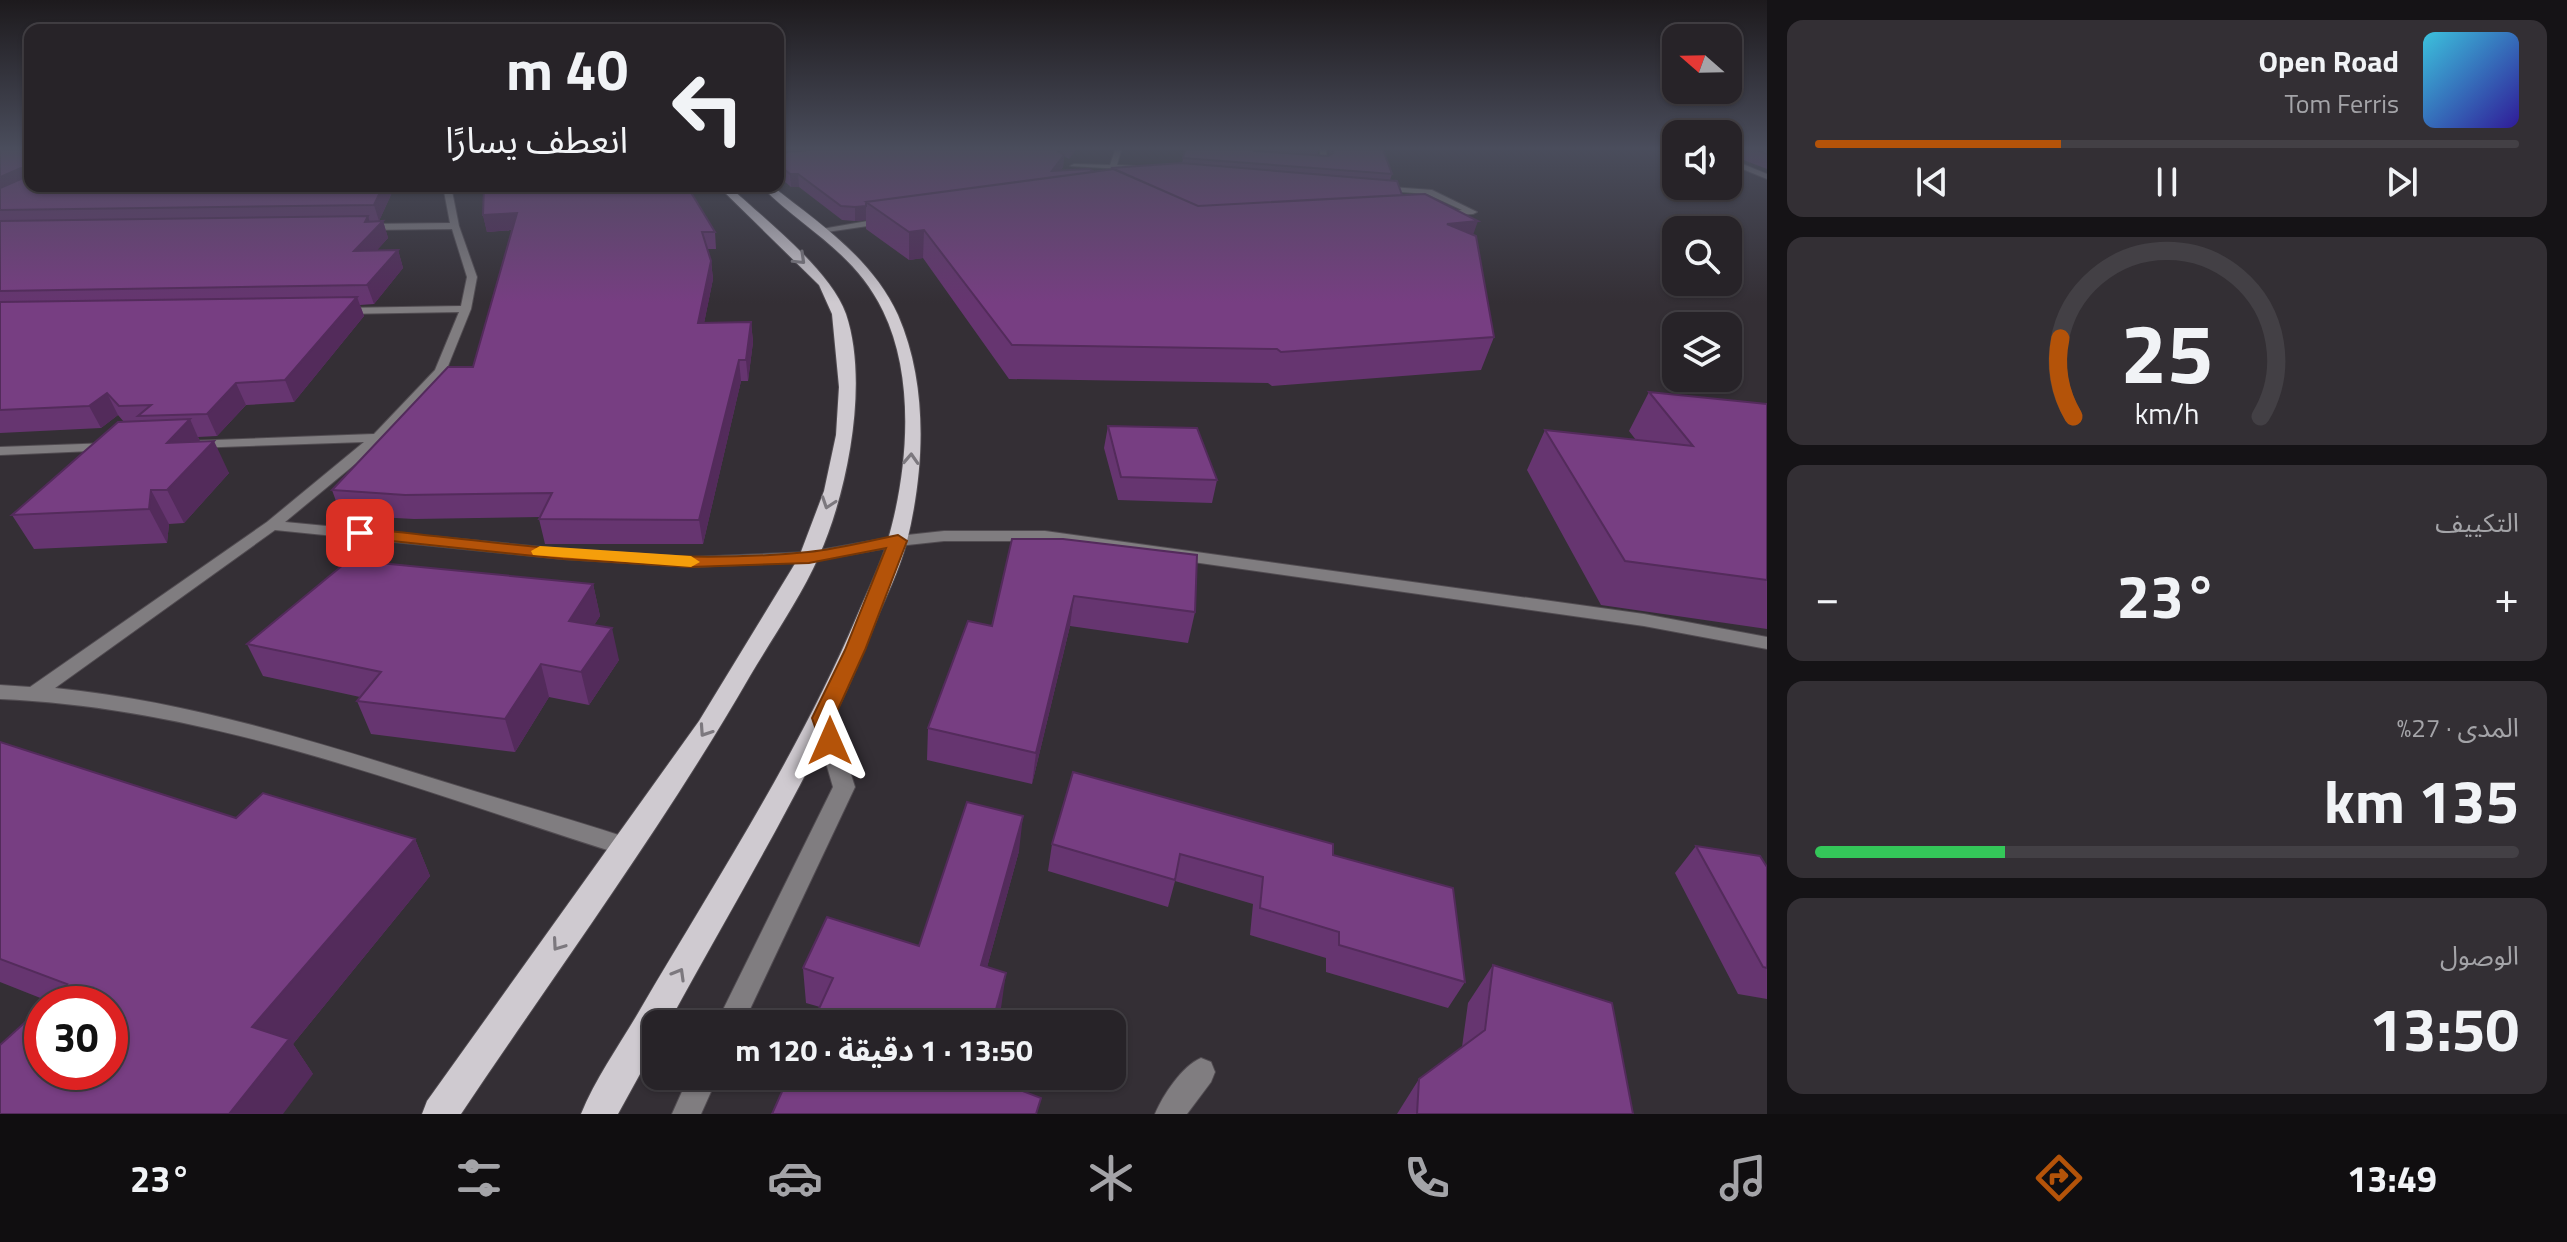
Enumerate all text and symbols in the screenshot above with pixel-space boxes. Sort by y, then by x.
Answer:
north arrow [1662,24,1742,104]
map controls [1662,24,1742,392]
text: 40 m [506,27,628,112]
text: Open Road [2259,38,2399,84]
icon: left [656,56,760,160]
text: Tom Ferris [2284,84,2399,123]
text: انعطف يسارًا [445,112,628,167]
button: sound [1662,120,1742,200]
icon: previous [1910,160,1954,204]
icon: pause [2145,160,2189,204]
icon: next [2380,160,2424,204]
button: search [1662,216,1742,296]
one-way arrow [791,250,805,264]
text: 25 [2120,288,2214,414]
button: layers [1662,312,1742,392]
text: km/h [2135,392,2199,435]
one-way arrow [902,453,919,465]
one-way arrow [822,495,838,509]
pin [326,499,394,567]
text: التكييف [2435,503,2519,542]
icon: arrive [338,511,382,555]
text: 23° [2117,550,2217,641]
text: − [1815,563,1840,630]
text: + [2494,563,2519,630]
position arrow [788,699,872,783]
text: المدى · 27% [2397,708,2519,747]
one-way arrow [700,722,715,736]
text: 135 km [2324,755,2519,846]
one-way arrow [553,936,568,950]
text: الوصول [2440,936,2519,975]
one-way arrow [670,967,685,982]
text: 13:50 [2369,983,2519,1074]
speed limit sign: 30 [24,986,128,1090]
text: 13:50 · 1 دقيقة · 120 m [735,1027,1033,1073]
icon: filters [451,1150,507,1206]
icon: car [767,1150,823,1206]
icon: climate [1083,1150,1139,1206]
icon: phone [1399,1150,1455,1206]
icon: music [1715,1150,1771,1206]
icon: directions [2031,1150,2087,1206]
text: 23° [130,1151,191,1206]
text: 13:49 [2347,1151,2437,1206]

